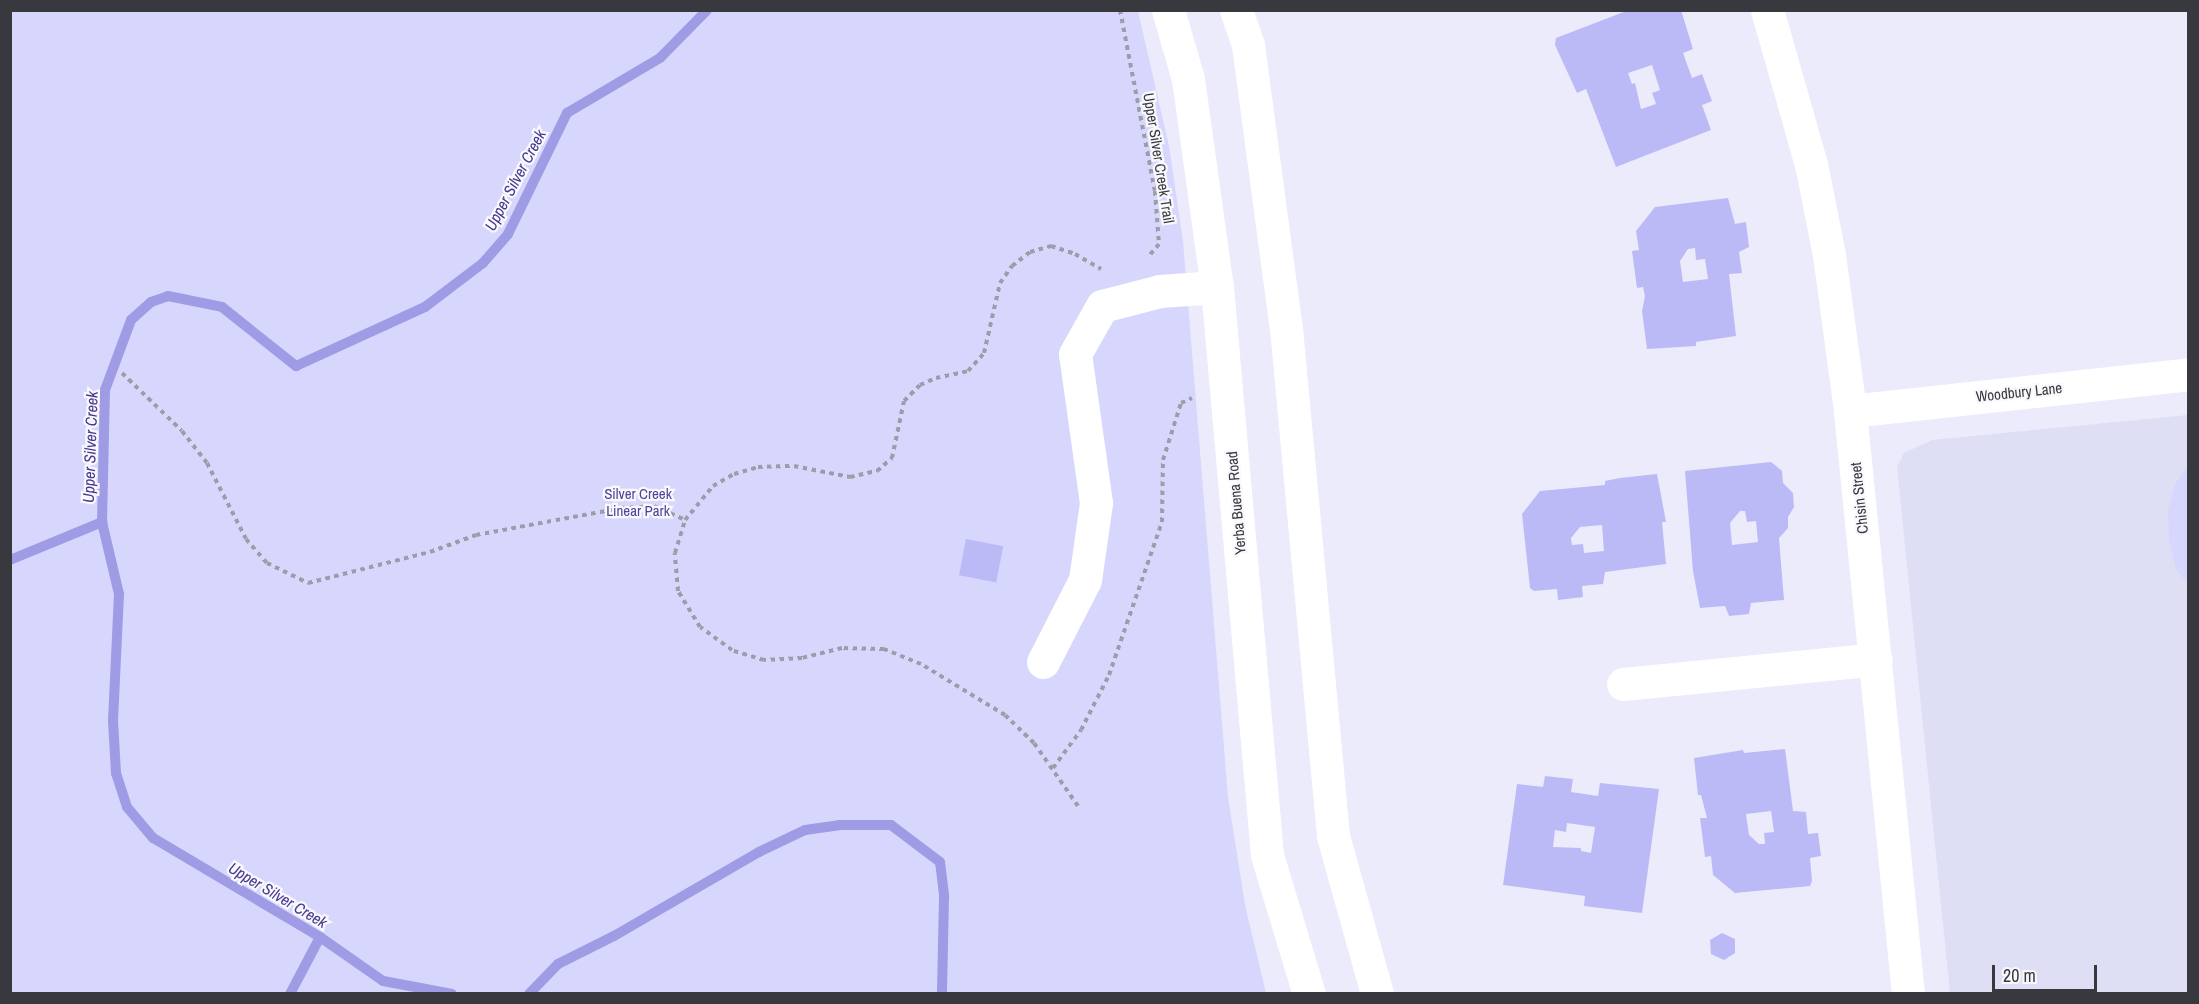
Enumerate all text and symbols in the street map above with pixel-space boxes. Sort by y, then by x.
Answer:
street label: Upper Silver Creek Trail [1140,91,1178,225]
water label: Upper Silver Creek [480,126,550,234]
street label: Woodbury Lane [1975,379,2063,405]
water label: Upper Silver Creek [78,391,102,503]
street label: Yerba Buena Road [1223,451,1249,555]
street label: Chisin Street [1846,461,1872,535]
park label: Silver Creek Linear Park [604,484,672,519]
water label: Upper Silver Creek [225,858,331,932]
scale bar [1995,953,2100,991]
text: 20 m [2003,963,2036,988]

